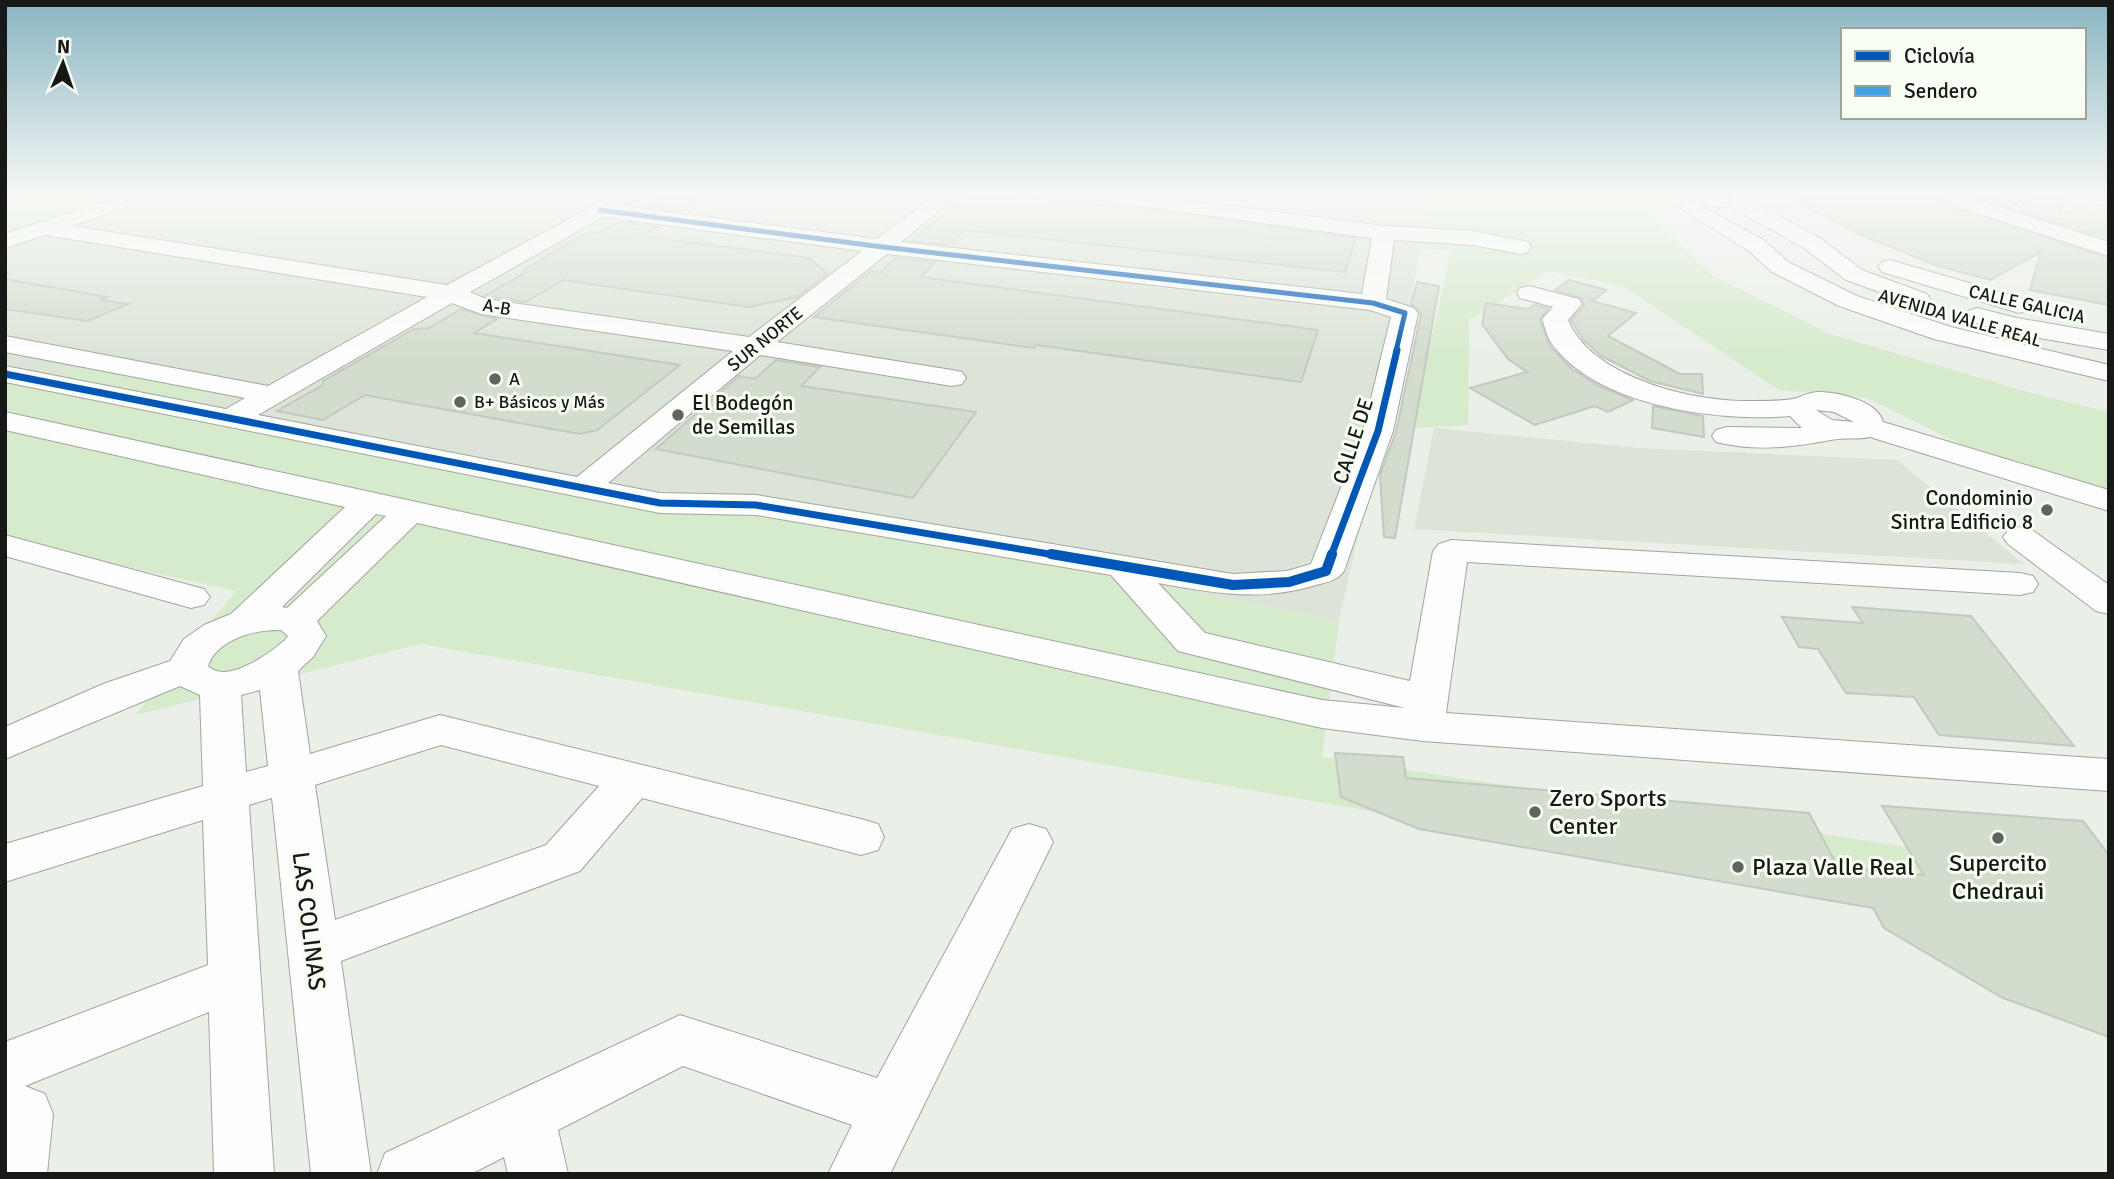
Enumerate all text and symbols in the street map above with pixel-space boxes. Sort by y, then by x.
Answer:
north arrow [28,28,98,98]
legend [1841,28,2086,119]
text: N [57,35,71,59]
text: Ciclovía [1904,43,1975,69]
text: Sendero [1904,78,1978,104]
street label: CALLE GALICIA [1967,280,2087,328]
street label: AVENIDA VALLE REAL [1876,284,2044,352]
street label: A-B [481,294,513,320]
street label: SUR NORTE [723,302,807,376]
place label: A [509,368,520,390]
marker: A [487,371,503,387]
place label: El Bodegón de Semillas [692,390,795,440]
place label: B+ Básicos y Más [474,391,605,413]
marker: B+ Básicos y Más [452,394,468,410]
street label: CALLE DE [1327,395,1379,487]
marker: El Bodegón de Semillas [670,407,686,423]
place label: Condominio Sintra Edificio 8 [1891,485,2033,535]
marker: Condominio Sintra Edificio 8 [2039,502,2055,518]
place label: Zero Sports Center [1549,783,1667,841]
marker: Zero Sports Center [1527,804,1543,820]
marker: Supercito Chedraui [1990,830,2006,846]
place label: Supercito Chedraui [1949,848,2047,906]
street label: LAS COLINAS [286,850,332,992]
place label: Plaza Valle Real [1752,852,1914,882]
marker: Plaza Valle Real [1730,859,1746,875]

